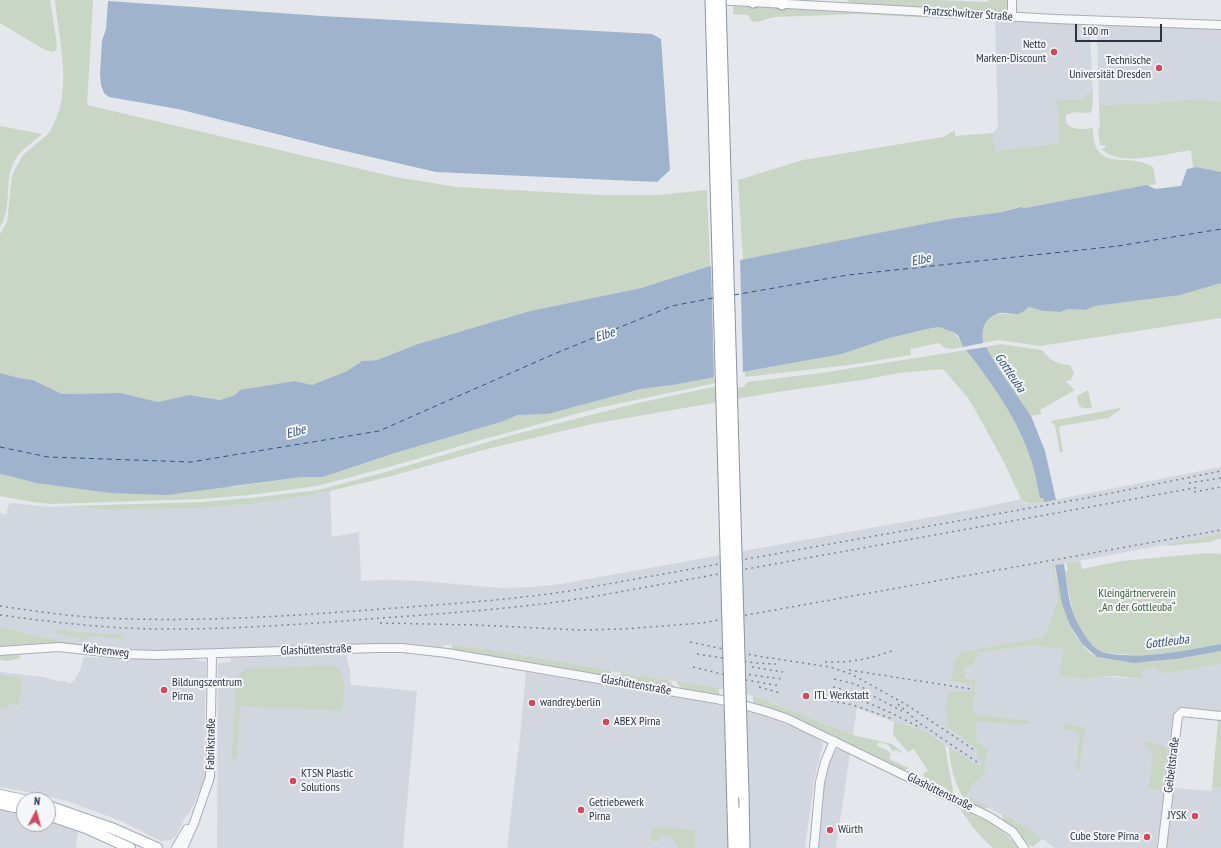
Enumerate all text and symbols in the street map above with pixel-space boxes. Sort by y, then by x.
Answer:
street label: Pratzschwitzer Straße [923,4,1013,24]
scale bar [1077,16,1164,42]
text: 100 m [1082,23,1109,38]
place label: Netto Marken-Discount [976,38,1046,66]
marker: Netto Marken-Discount [1049,47,1059,57]
place label: Technische Universität Dresden [1069,54,1151,82]
marker: Technische Universität Dresden [1154,63,1164,73]
water label: Elbe [910,250,932,270]
water label: Elbe [593,325,617,345]
water label: Gottleuba [991,350,1029,396]
water label: Elbe [284,422,308,442]
park label: Kleingärtnerverein „An der Gottleuba“ [1098,587,1176,615]
water label: Gottleuba [1144,632,1190,652]
street label: Kahrenweg [82,641,130,661]
street label: Glashüttenstraße [280,642,352,658]
street label: Glashüttenstraße [600,672,672,698]
place label: Bildungszentrum Pirna [172,676,242,704]
marker: Bildungszentrum Pirna [159,685,169,695]
place label: ITL Werkstatt [814,689,869,703]
marker: ITL Werkstatt [801,691,811,701]
place label: wandrey.berlin [540,696,600,710]
marker: wandrey.berlin [527,698,537,708]
place label: ABEX Pirna [614,715,660,729]
marker: ABEX Pirna [601,717,611,727]
street label: Fabrikstraße [203,718,219,770]
street label: Geibeltstraße [1161,736,1183,794]
place label: KTSN Plastic Solutions [301,767,353,795]
street label: Glashüttenstraße [905,770,975,814]
marker: KTSN Plastic Solutions [288,776,298,786]
north arrow [16,792,56,832]
text: N [33,794,41,808]
place label: Getriebewerk Pirna [589,796,644,824]
marker: Getriebewerk Pirna [576,805,586,815]
place label: JYSK [1168,809,1187,823]
marker: JYSK [1190,811,1200,821]
place label: Würth [838,823,863,837]
marker: Würth [825,825,835,835]
place label: Cube Store Pirna [1070,830,1139,844]
marker: Cube Store Pirna [1142,832,1152,842]

